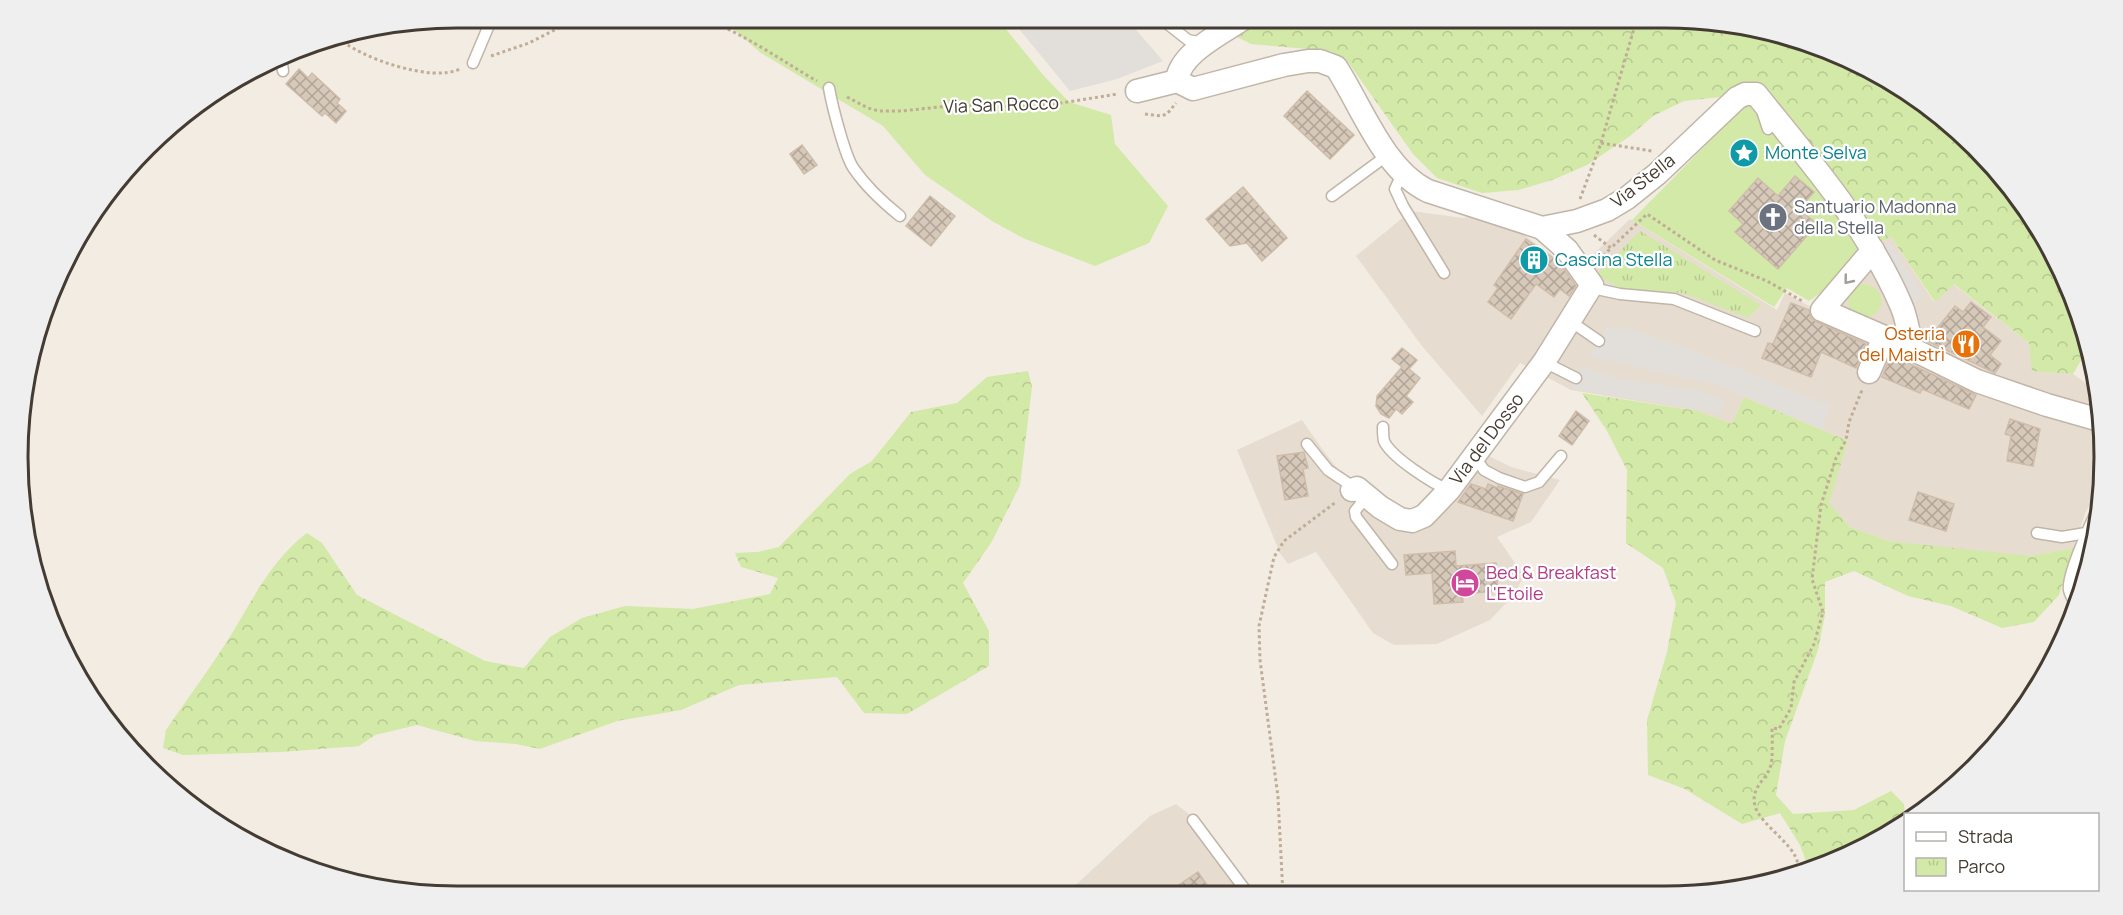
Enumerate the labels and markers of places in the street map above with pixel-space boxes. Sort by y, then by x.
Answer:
place icon: Monte Selva [1728,137,1760,169]
place label: Monte Selva [1765,140,1867,164]
place label: Santuario Madonna della Stella [1794,194,1956,239]
church icon: Santuario Madonna della Stella [1757,201,1789,233]
building icon: Cascina Stella [1518,244,1550,276]
place label: Cascina Stella [1555,247,1672,271]
place label: Osteria del Maistrì [1859,321,1945,366]
restaurant icon: Osteria del Maistrì [1950,328,1982,360]
place label: Bed & Breakfast L'Etoile [1486,560,1617,605]
hotel icon: Bed & Breakfast L'Etoile [1449,567,1481,599]

